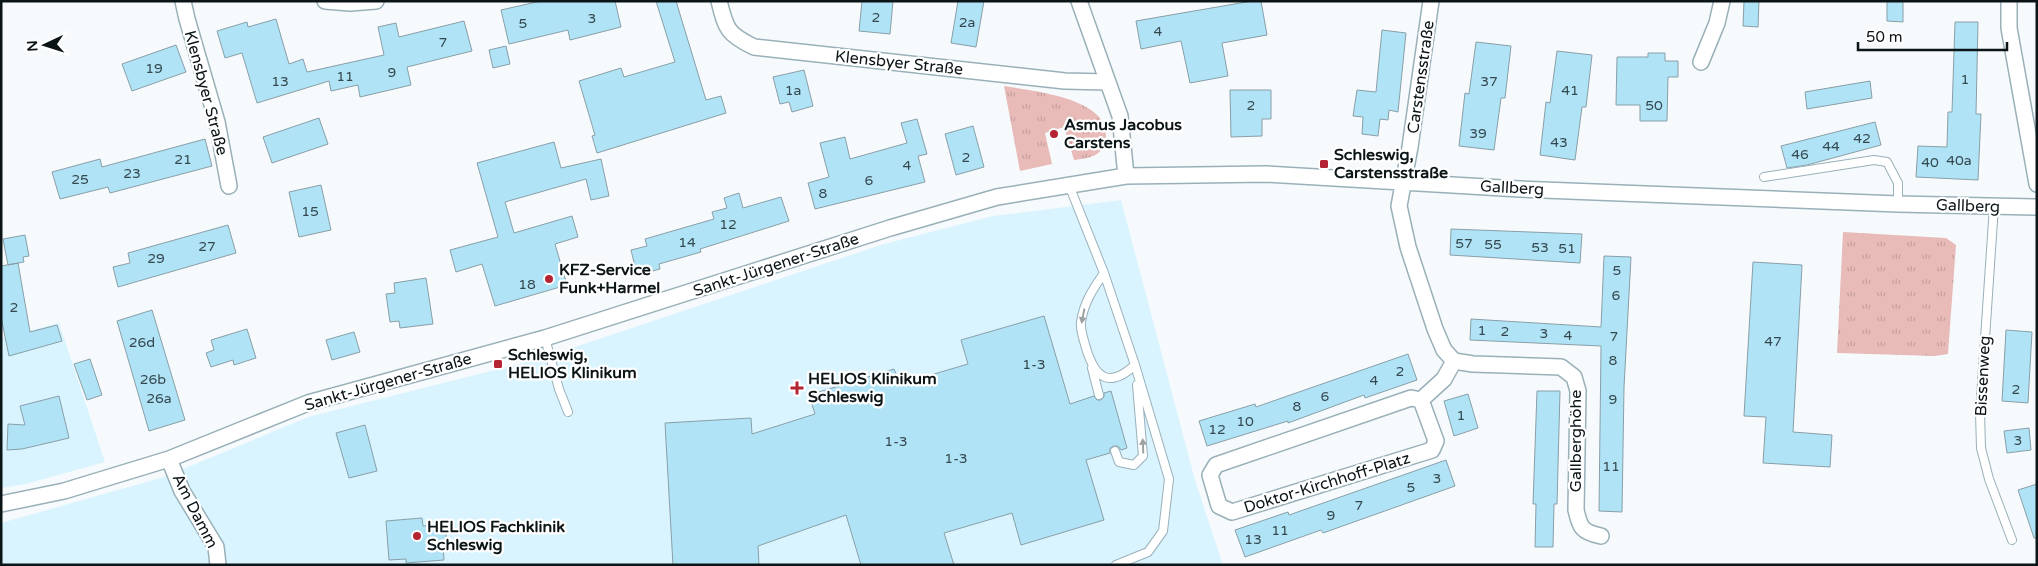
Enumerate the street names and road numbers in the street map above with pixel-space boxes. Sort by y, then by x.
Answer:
street label: Carstensstraße [1403,19,1439,135]
street label: Klensbyer Straße [180,28,232,158]
street label: Klensbyer Straße [834,46,964,80]
street label: Gallberg [1479,176,1545,200]
street label: Gallberg [1936,195,2000,217]
street label: Sankt-Jürgener-Straße [691,229,861,301]
street label: Bissenweg [1971,335,1995,417]
street label: Sankt-Jürgener-Straße [302,349,474,415]
street label: Gallberghöhe [1566,390,1586,492]
street label: Doktor-Kirchhoff-Platz [1241,448,1413,518]
street label: Am Damm [168,470,222,552]

